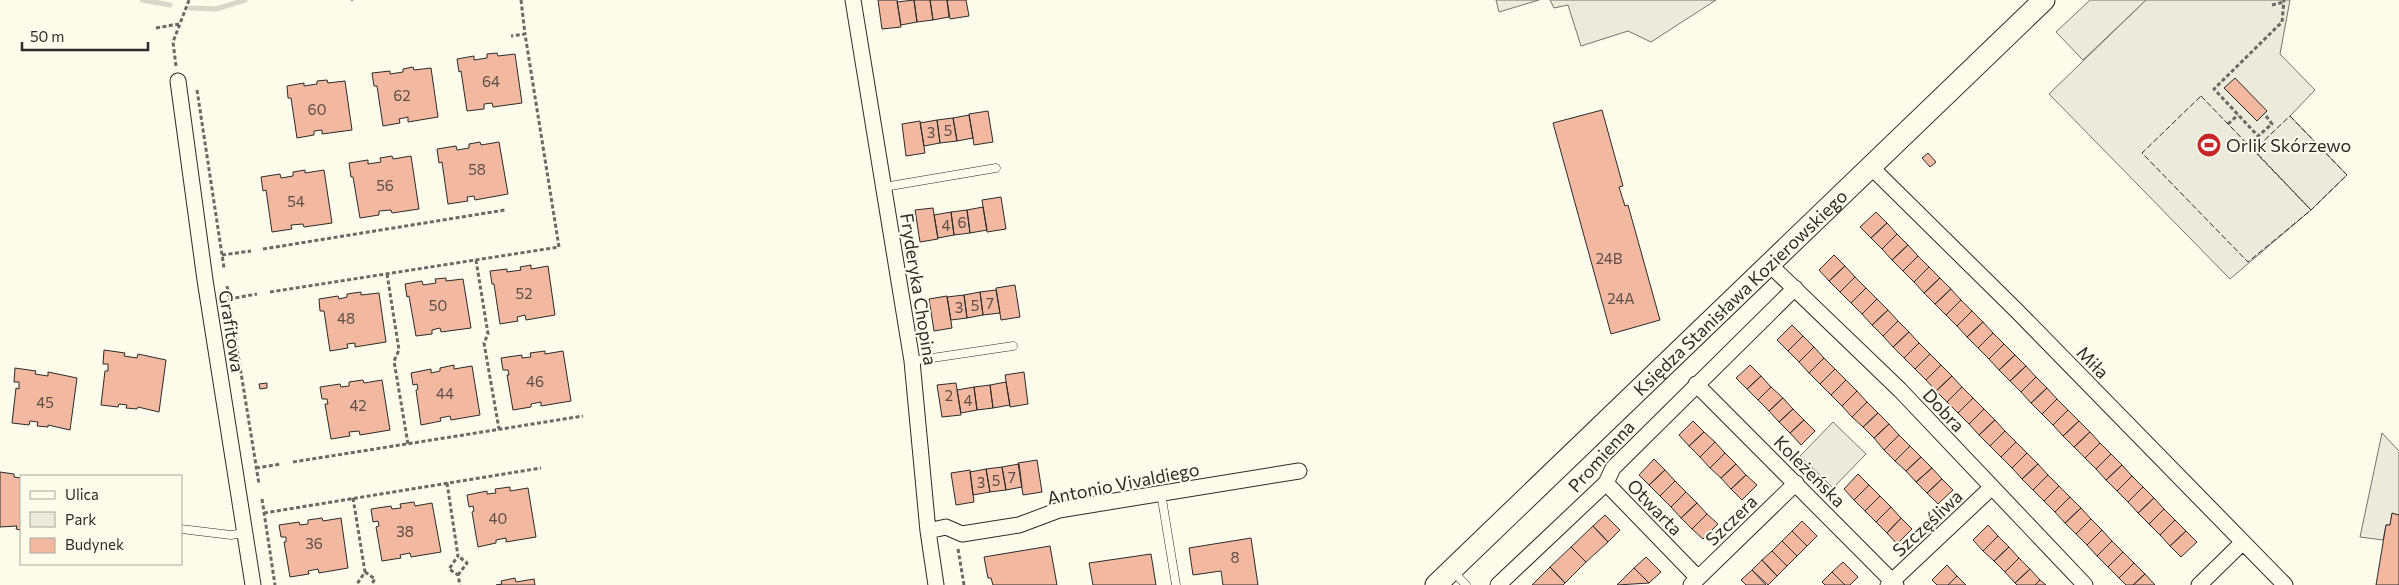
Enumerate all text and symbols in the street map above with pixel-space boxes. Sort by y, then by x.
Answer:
scale bar [22,20,149,52]
text: 50 m [30,27,64,45]
house number: 64 [482,72,500,90]
house number: 62 [393,86,411,104]
house number: 60 [308,100,326,118]
house number: 5 [944,121,952,139]
house number: 3 [927,123,935,141]
sports icon: Orlik Skórzewo [2196,132,2222,158]
place label: Orlik Skórzewo [2226,134,2351,156]
house number: 58 [468,160,486,178]
house number: 56 [376,176,394,194]
street label: Księdza Stanisława Kozierowskiego [1629,185,1852,400]
house number: 54 [287,192,305,210]
street label: Fryderyka Chopina [896,211,942,367]
house number: 6 [957,213,967,231]
house number: 4 [942,216,951,234]
house number: 24B [1596,249,1623,267]
house number: 52 [516,284,532,302]
street label: Grafitowa [215,288,249,374]
house number: 24A [1607,289,1635,307]
house number: 7 [986,294,994,312]
house number: 50 [429,296,447,314]
house number: 5 [971,296,979,314]
house number: 3 [955,298,963,316]
house number: 48 [337,309,355,327]
street label: Miła [2072,341,2114,383]
house number: 46 [526,372,544,390]
house number: 44 [436,384,454,402]
street label: Dobra [1919,384,1969,436]
house number: 2 [945,386,953,404]
house number: 4 [964,391,973,409]
house number: 45 [36,393,54,411]
house number: 42 [349,396,367,414]
street label: Promienna [1563,416,1639,496]
street label: Koleżeńska [1770,431,1850,511]
street label: Antonio Vivaldiego [1045,457,1201,509]
house number: 7 [1008,468,1016,486]
house number: 5 [992,471,1000,489]
house number: 3 [977,473,985,491]
street label: Otwarta [1623,474,1687,540]
legend [20,475,182,565]
text: Ulica [65,485,99,503]
street label: Szczęśliwa [1887,485,1967,561]
street label: Szczera [1701,490,1761,550]
house number: 40 [489,509,507,527]
text: Park [65,510,96,528]
house number: 38 [396,522,414,540]
house number: 36 [305,534,323,552]
text: Budynek [65,535,124,553]
house number: 8 [1230,548,1240,566]

